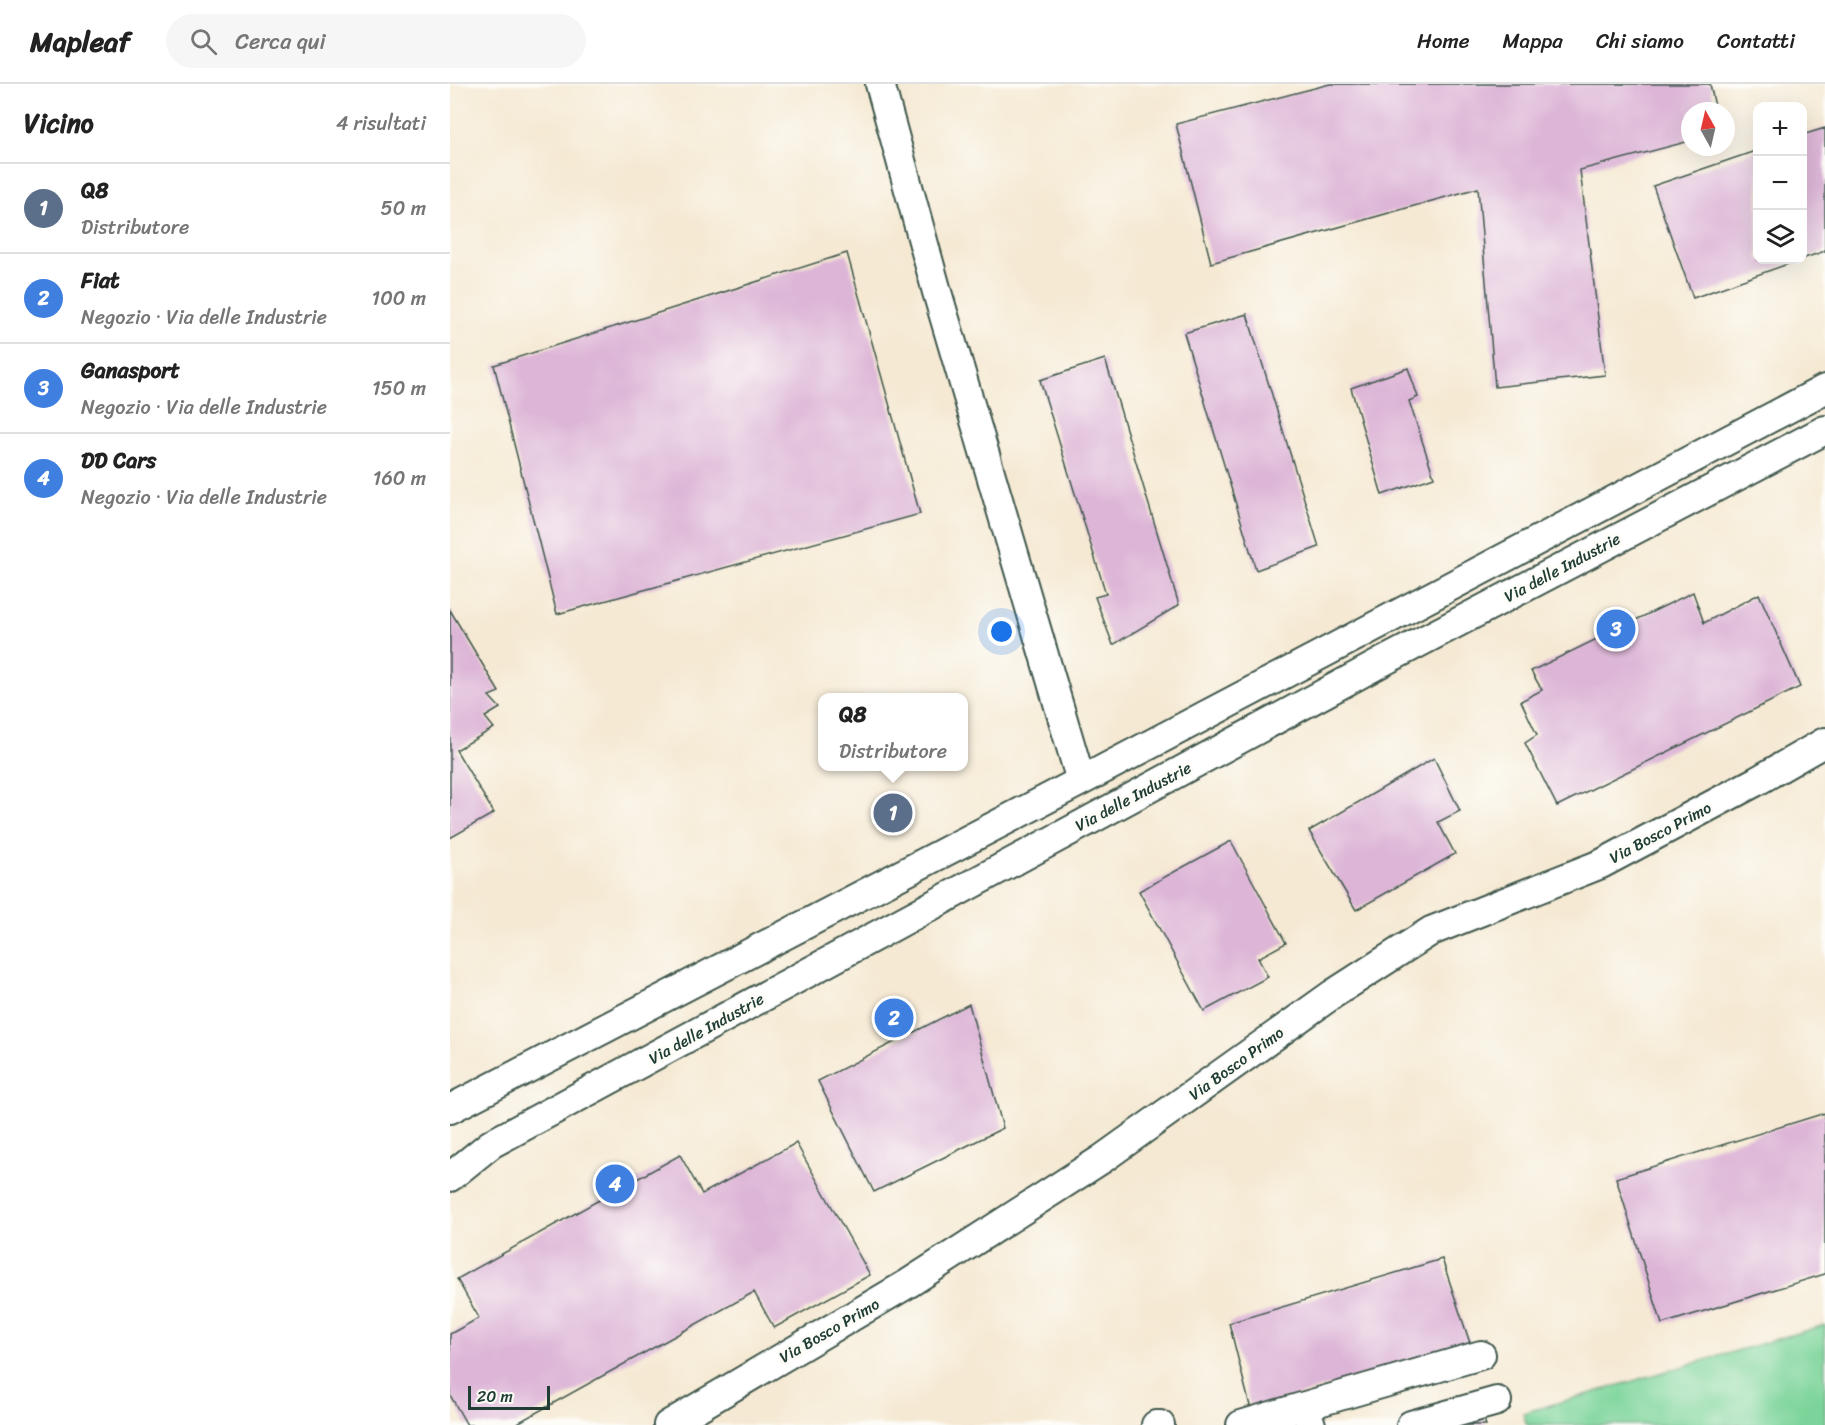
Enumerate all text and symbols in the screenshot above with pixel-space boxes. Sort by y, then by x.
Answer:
search box [166,14,586,68]
text: Mapleaf [30,17,130,66]
text: Cerca qui [235,22,326,61]
text: Home [1417,22,1469,60]
text: Mappa [1502,22,1563,60]
text: Chi siamo [1596,22,1684,60]
text: Contatti [1717,22,1795,60]
icon: search [187,25,220,58]
text: Vicino [24,100,94,146]
north arrow [1681,102,1735,156]
map controls [1753,102,1807,264]
button: + [1753,102,1807,156]
text: 4 risultati [336,106,426,141]
button: − [1753,156,1807,210]
text: Q8 [81,171,109,210]
text: 1 [39,191,48,226]
text: 50 m [381,191,426,226]
text: Distributore [81,210,189,245]
button: layers [1753,210,1807,264]
text: Fiat [81,261,120,300]
text: 2 [38,281,49,316]
text: 100 m [372,281,426,316]
text: Negozio · Via delle Industrie [81,300,327,335]
text: Ganasport [81,351,180,390]
text: 3 [38,371,49,406]
text: 150 m [372,371,426,406]
text: Negozio · Via delle Industrie [81,390,327,425]
text: DD Cars [81,441,156,480]
text: 4 [37,461,50,496]
text: 160 m [373,461,426,496]
text: Negozio · Via delle Industrie [81,480,327,515]
street label: Via delle Industrie [1499,524,1626,610]
pin: 3 [1596,606,1636,652]
your location [987,617,1016,646]
popup [818,693,968,771]
text: Q8 [839,695,866,734]
text: Distributore [839,734,947,769]
street label: Via delle Industrie [1070,753,1197,839]
pin: 1 [874,790,912,836]
street label: Via Bosco Primo [1604,793,1717,872]
street label: Via delle Industrie [643,985,769,1072]
pin: 2 [874,996,914,1040]
street label: Via Bosco Primo [1182,1019,1290,1108]
pin: 4 [596,1162,634,1206]
street label: Via Bosco Primo [773,1290,885,1371]
text: 20 m [477,1382,513,1411]
scale bar [468,1383,550,1410]

